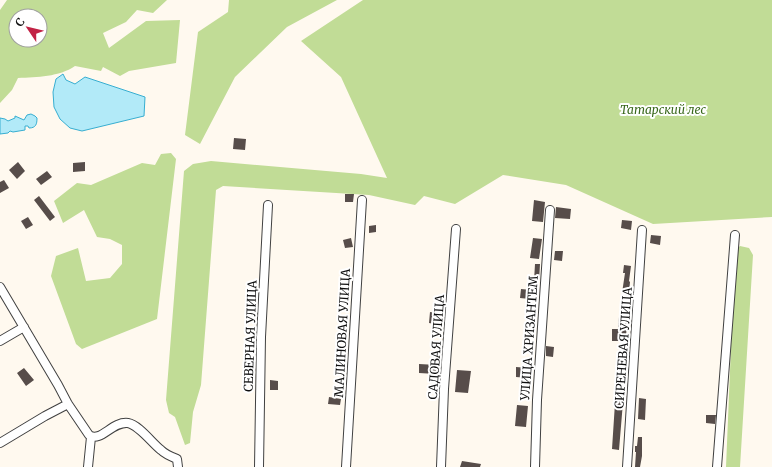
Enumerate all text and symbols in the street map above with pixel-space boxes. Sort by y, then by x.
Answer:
north arrow [8,8,48,48]
text: С [12,15,28,29]
park label: Татарский лес [620,102,706,117]
street label: МАЛИНОВАЯ УЛИЦА [331,268,353,398]
street label: УЛИЦА ХРИЗАНТЕМ [517,275,541,402]
street label: СЕВЕРНАЯ УЛИЦА [241,279,259,392]
street label: СИРЕНЕВАЯ УЛИЦА [611,286,635,409]
street label: САДОВАЯ УЛИЦА [425,294,447,400]

